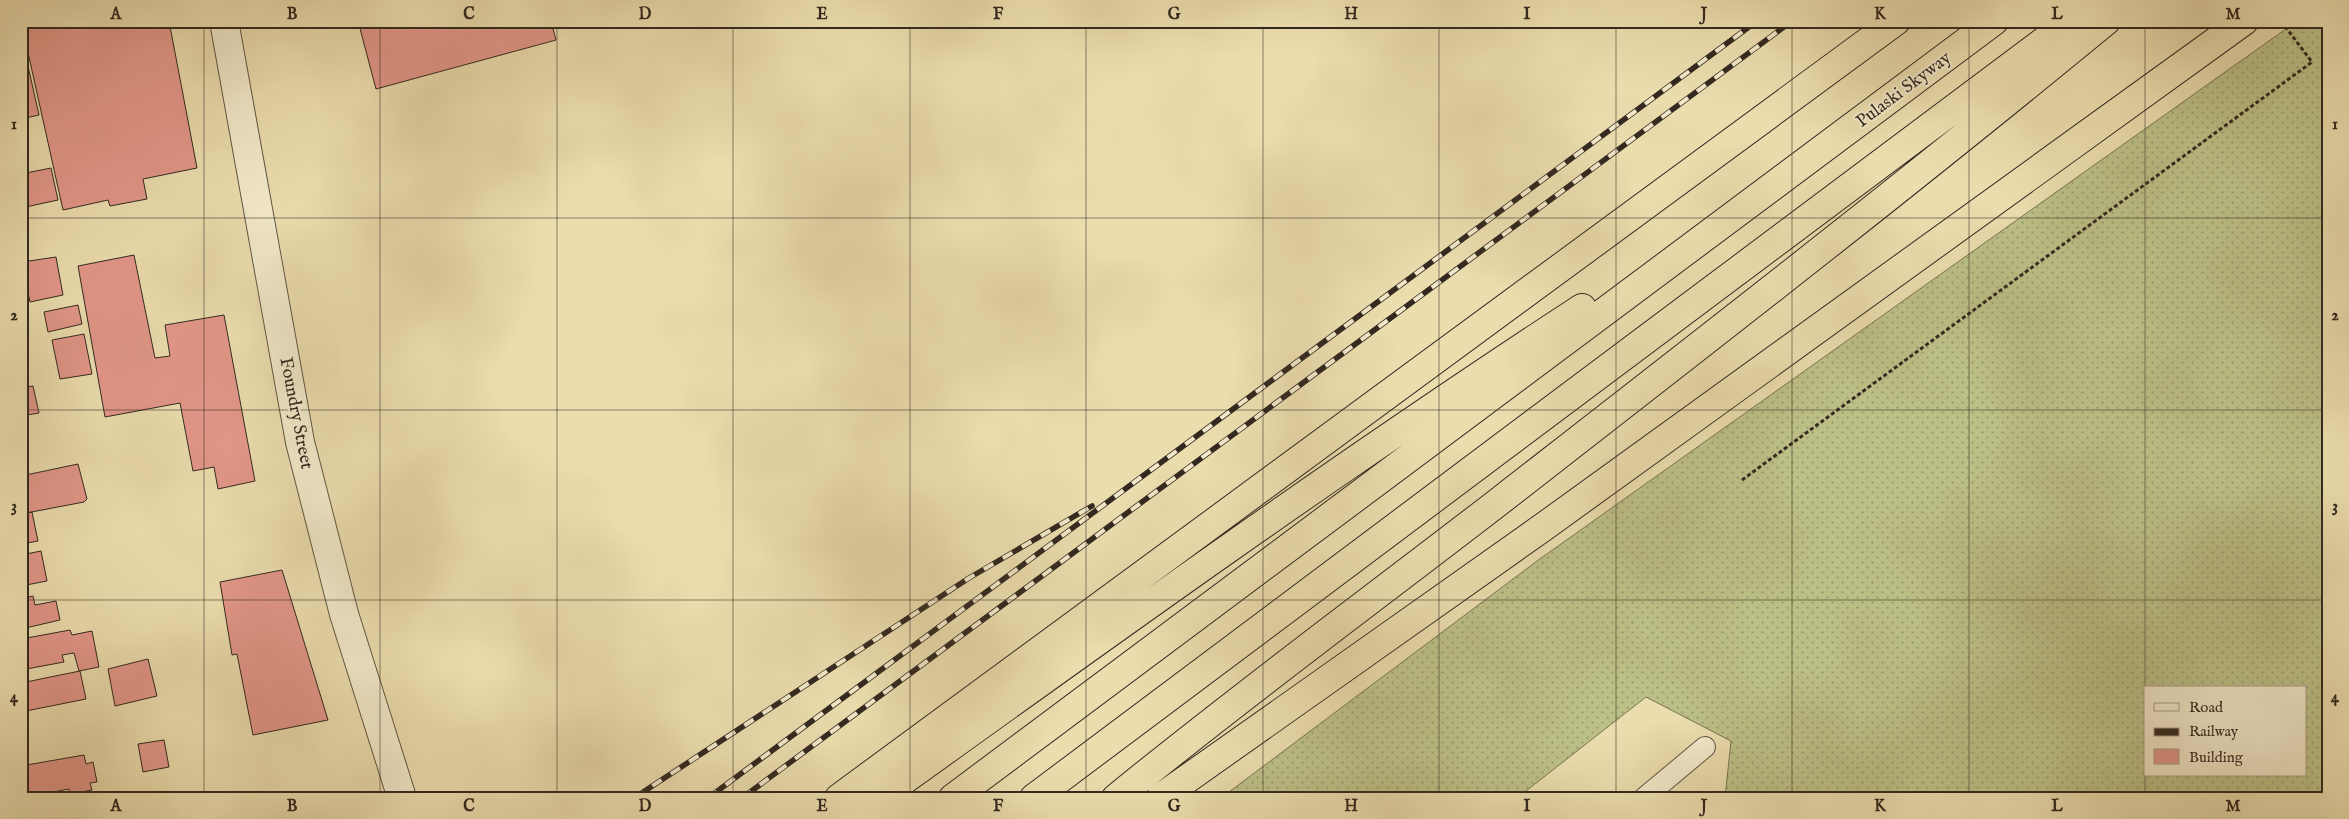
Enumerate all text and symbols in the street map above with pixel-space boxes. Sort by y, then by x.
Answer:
text: A [110,5,123,25]
text: B [287,5,298,25]
text: C [463,5,475,25]
text: D [639,5,652,25]
text: E [816,5,828,25]
text: F [993,5,1004,25]
text: G [1168,5,1181,25]
text: H [1344,5,1358,25]
text: I [1524,5,1531,25]
text: J [1699,5,1708,25]
text: K [1874,5,1887,25]
text: L [2051,5,2063,25]
text: M [2225,5,2241,25]
street label: Pulaski Skyway [1852,47,1956,133]
text: 1 [11,115,17,135]
text: 1 [2332,115,2338,135]
text: 2 [10,306,18,326]
text: 2 [2331,306,2339,326]
street label: Foundry Street [273,355,318,471]
text: 3 [11,497,17,517]
text: 3 [2332,497,2338,517]
legend [2144,686,2306,776]
text: 4 [10,688,19,708]
text: 4 [2331,688,2340,708]
text: Road [2189,698,2224,717]
text: Railway [2189,722,2239,741]
text: Building [2189,748,2244,767]
text: A [110,797,123,817]
text: B [287,797,298,817]
text: C [463,797,475,817]
text: D [639,797,652,817]
text: E [816,797,828,817]
text: F [993,797,1004,817]
text: G [1168,797,1181,817]
text: H [1344,797,1358,817]
text: I [1524,797,1531,817]
text: J [1699,797,1708,817]
text: K [1874,797,1887,817]
text: L [2051,797,2063,817]
text: M [2225,797,2241,817]

